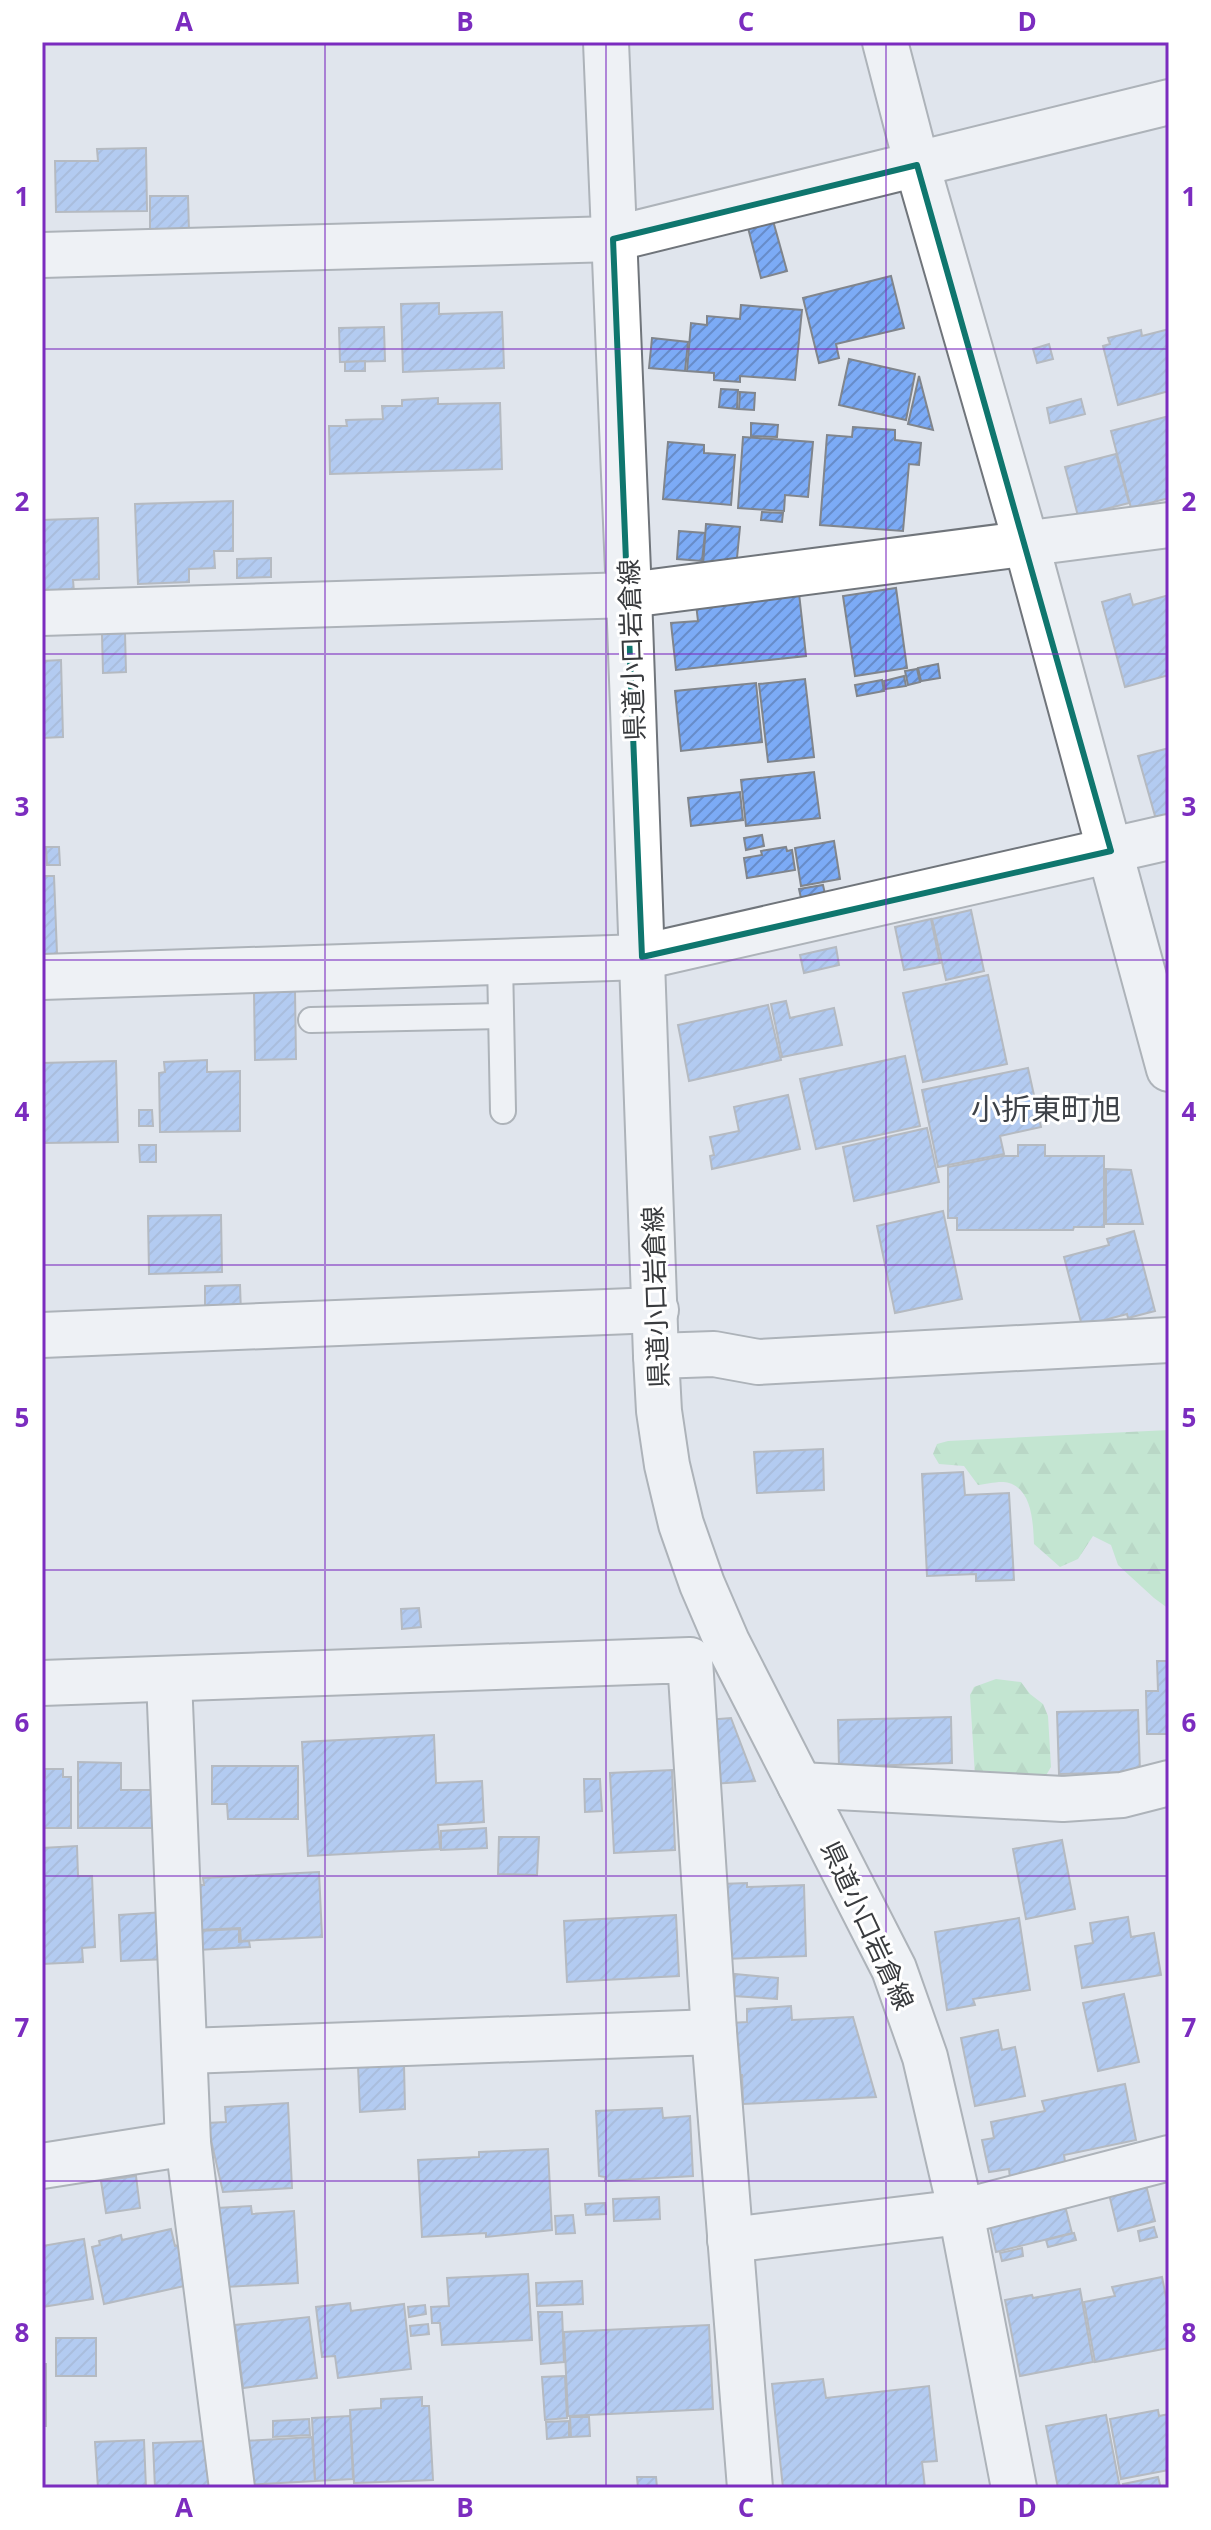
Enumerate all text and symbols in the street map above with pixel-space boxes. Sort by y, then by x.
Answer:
text: A [175,3,193,39]
text: B [456,3,474,39]
text: C [738,3,754,39]
text: D [1017,3,1037,39]
text: 1 [15,178,29,214]
text: 1 [1182,178,1196,214]
text: 2 [15,483,30,519]
text: 2 [1182,483,1197,519]
street label: 県道小口岩倉線 [610,558,652,742]
text: 3 [15,788,29,824]
text: 3 [1182,788,1196,824]
district label: 小折東町旭 [971,1088,1121,1129]
text: 4 [15,1093,30,1129]
text: 4 [1182,1093,1197,1129]
street label: 県道小口岩倉線 [634,1205,676,1389]
text: 5 [15,1399,29,1435]
text: 5 [1182,1399,1196,1435]
text: 6 [15,1704,30,1740]
text: 6 [1182,1704,1197,1740]
street label: 県道小口岩倉線 [813,1835,923,2015]
text: 7 [15,2009,30,2045]
text: 7 [1182,2009,1197,2045]
text: 8 [15,2314,29,2350]
text: 8 [1182,2314,1196,2350]
text: A [175,2489,193,2525]
text: B [456,2489,474,2525]
text: C [738,2489,754,2525]
text: D [1017,2489,1037,2525]

